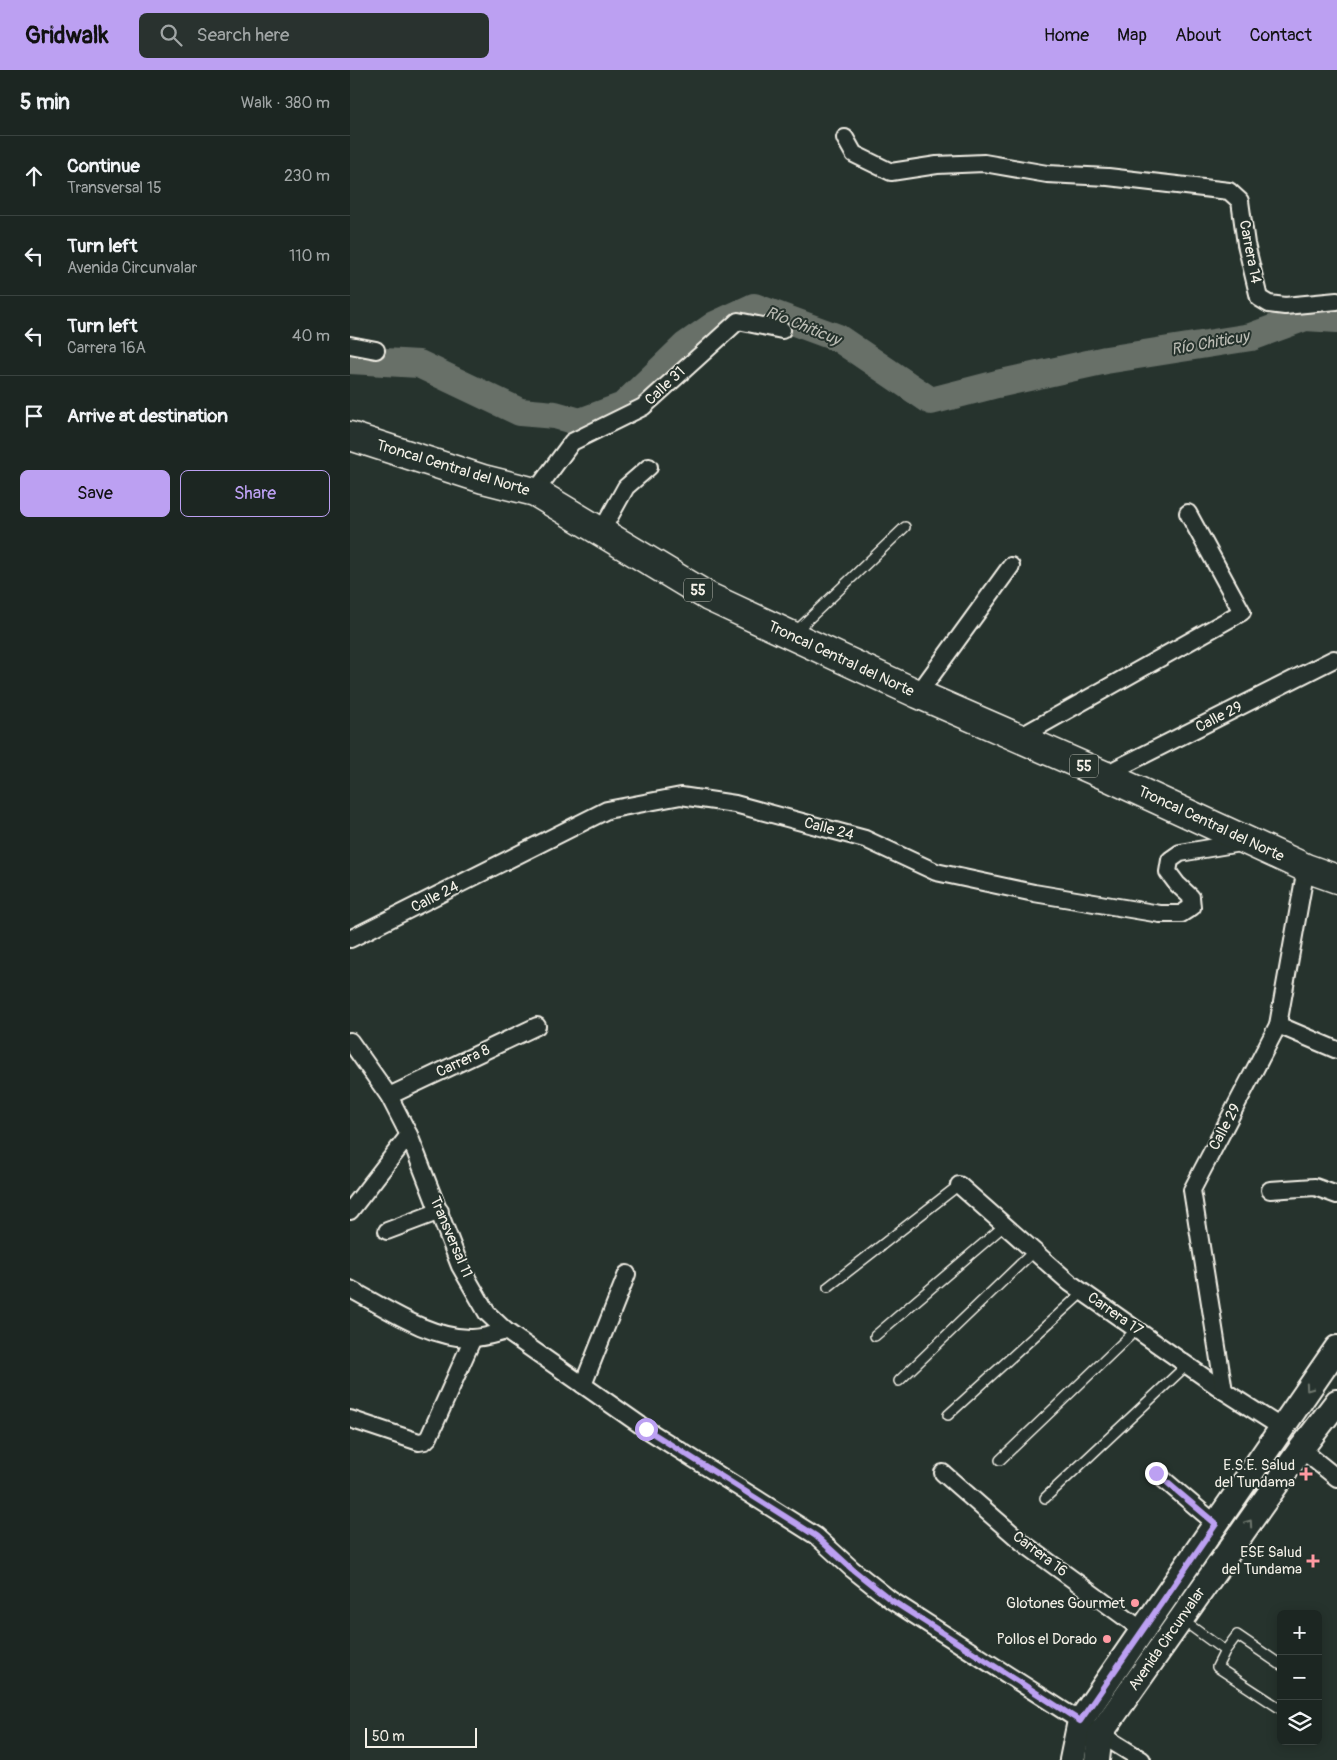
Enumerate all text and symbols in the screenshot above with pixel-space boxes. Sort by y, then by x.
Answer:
search box [139,13,489,58]
text: Gridwalk [25,21,109,50]
icon: search [157,21,185,49]
text: Search here [197,23,289,47]
text: Home [1044,24,1089,47]
text: Map [1117,24,1147,47]
text: About [1175,24,1221,47]
text: Contact [1249,24,1312,47]
text: 5 min [20,89,70,116]
text: Walk · 380 m [241,93,330,113]
text: Continue [67,154,140,178]
icon: ahead [20,162,48,190]
text: 230 m [284,166,330,186]
text: Transversal 15 [67,178,162,198]
street label: Carrera 14 [1235,219,1266,286]
text: Turn left [67,234,137,258]
icon: left [20,242,48,270]
text: 110 m [289,246,330,266]
text: Avenida Circunvalar [67,258,197,278]
water label: Río Chiticuy [763,302,845,351]
text: Turn left [67,314,137,338]
icon: left [20,322,48,350]
text: 40 m [292,326,330,346]
water label: Río Chiticuy [1170,326,1253,360]
text: Carrera 16A [67,338,146,358]
street label: Calle 31 [641,363,689,409]
icon: arrive [20,402,48,430]
text: Arrive at destination [67,404,228,428]
street label: Troncal Central del Norte [374,436,533,501]
button: Save [20,470,170,517]
button: Share [180,470,330,517]
road number: 55 [684,578,712,602]
street label: Troncal Central del Norte [765,617,918,702]
street label: Calle 29 [1192,697,1246,737]
road number: 55 [1070,754,1098,778]
street label: Troncal Central del Norte [1135,782,1288,867]
street label: Calle 24 [802,813,856,845]
street label: Calle 24 [408,877,462,917]
street label: Carrera 8 [433,1040,493,1082]
street label: Calle 29 [1205,1100,1245,1154]
street label: Transversal 11 [425,1194,477,1280]
street label: Carrera 17 [1084,1288,1146,1340]
one-way arrow [1306,1382,1315,1392]
route start [635,1418,658,1441]
place label: E.S.E. Salud del Tundama [1215,1456,1295,1492]
route end [1145,1462,1168,1485]
marker: E.S.E. Salud del Tundama [1299,1467,1313,1481]
one-way arrow [1243,1519,1252,1529]
street label: Carrera 16 [1009,1527,1071,1581]
place label: ESE Salud del Tundama [1222,1543,1302,1579]
marker: ESE Salud del Tundama [1306,1554,1320,1568]
street label: Avenida Circunvalar [1124,1583,1210,1694]
place label: Glotones Gourmet [1006,1594,1126,1613]
marker: Glotones Gourmet [1129,1597,1141,1609]
map controls [1277,1610,1322,1745]
button: + [1277,1610,1322,1655]
place label: Pollos el Dorado [996,1630,1097,1649]
marker: Pollos el Dorado [1101,1633,1113,1645]
button: − [1277,1655,1322,1700]
button: layers [1277,1700,1322,1745]
scale bar [365,1725,478,1748]
text: 50 m [372,1728,405,1745]

